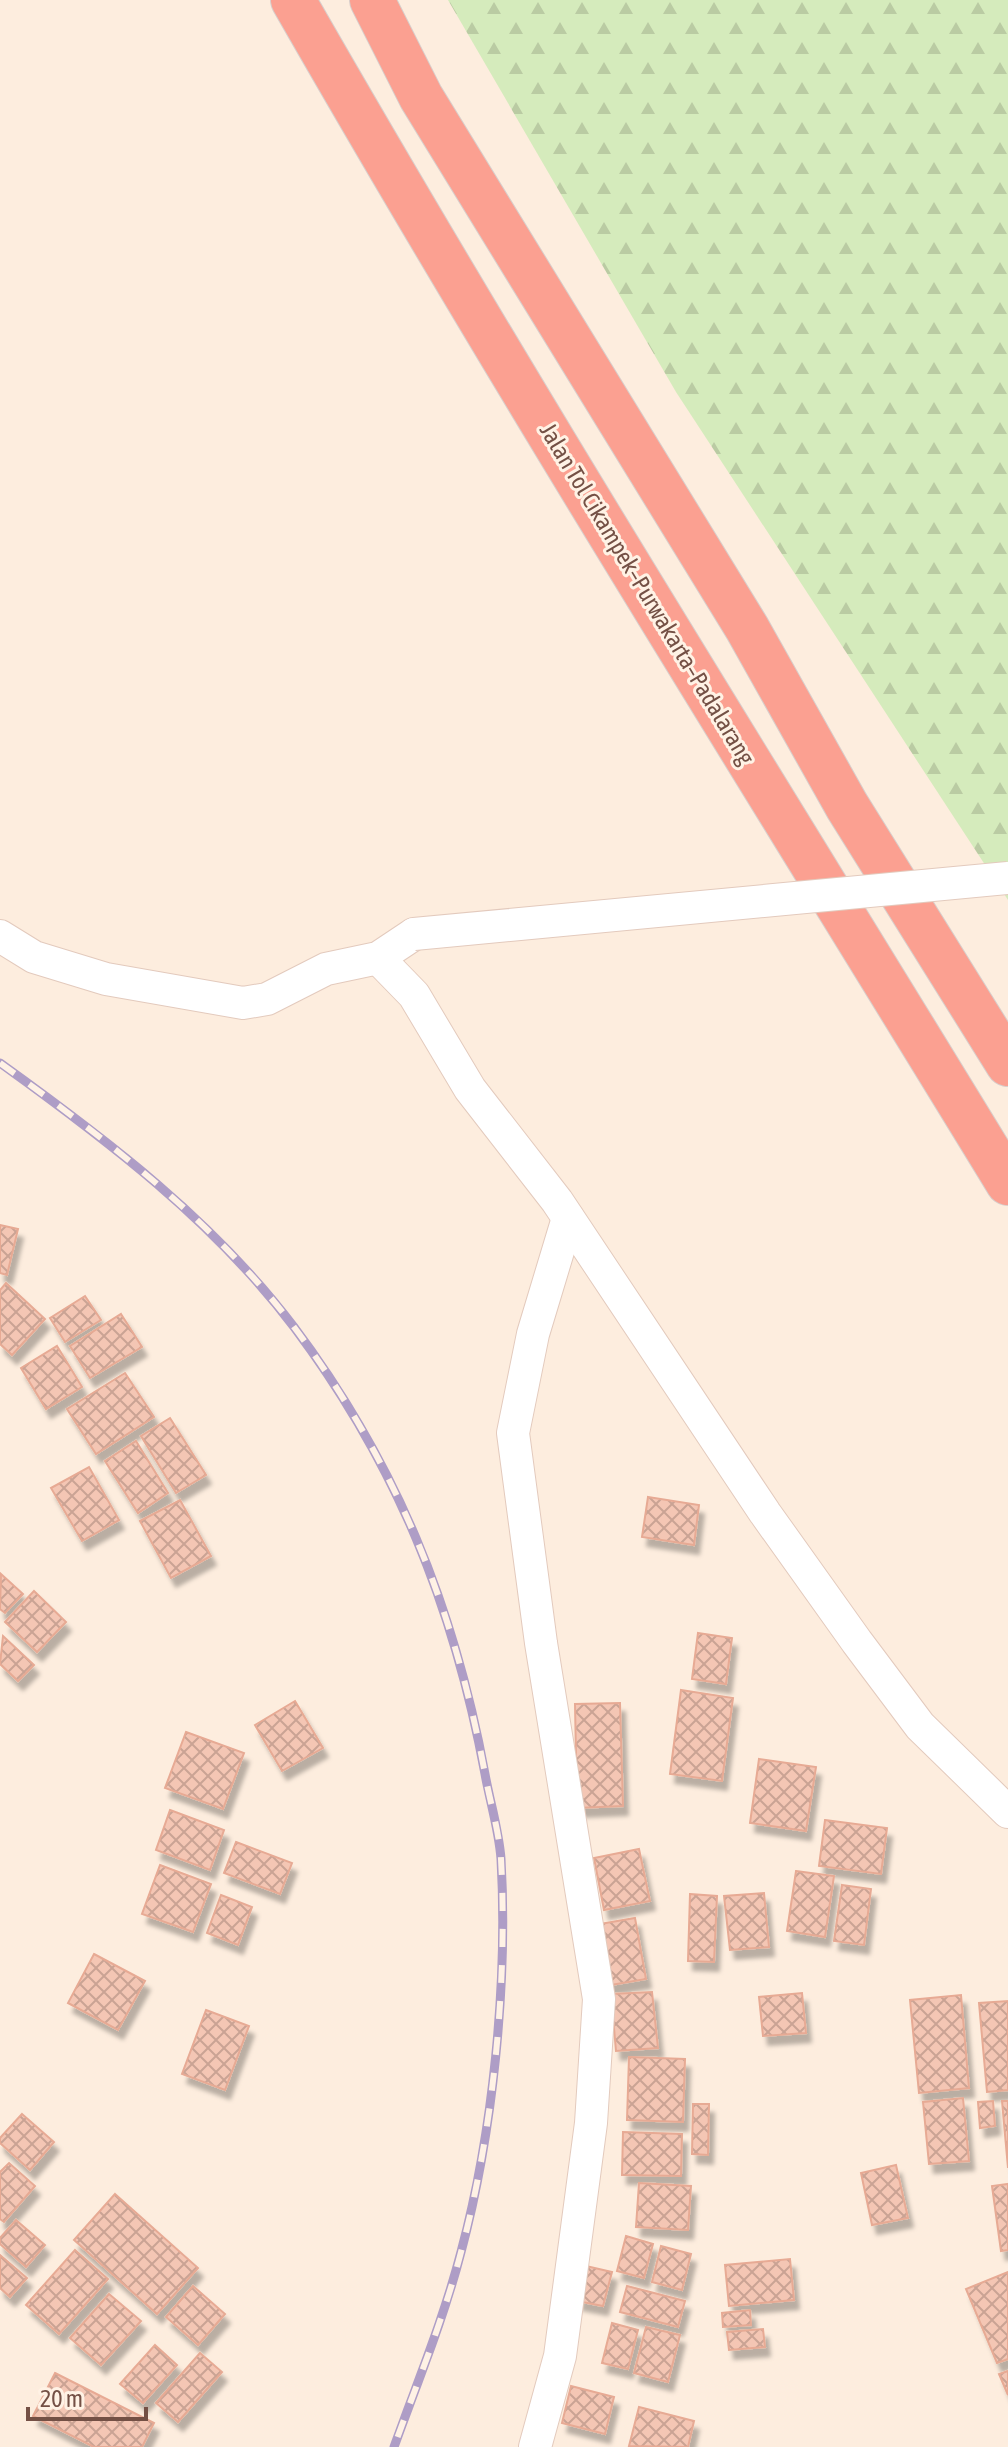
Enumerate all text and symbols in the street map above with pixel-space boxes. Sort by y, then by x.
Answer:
street label: Jalan Tol Cikampek–Purwakarta–Padalarang [535,418,761,770]
scale bar [28,2371,146,2421]
text: 20 m [40,2385,83,2412]

